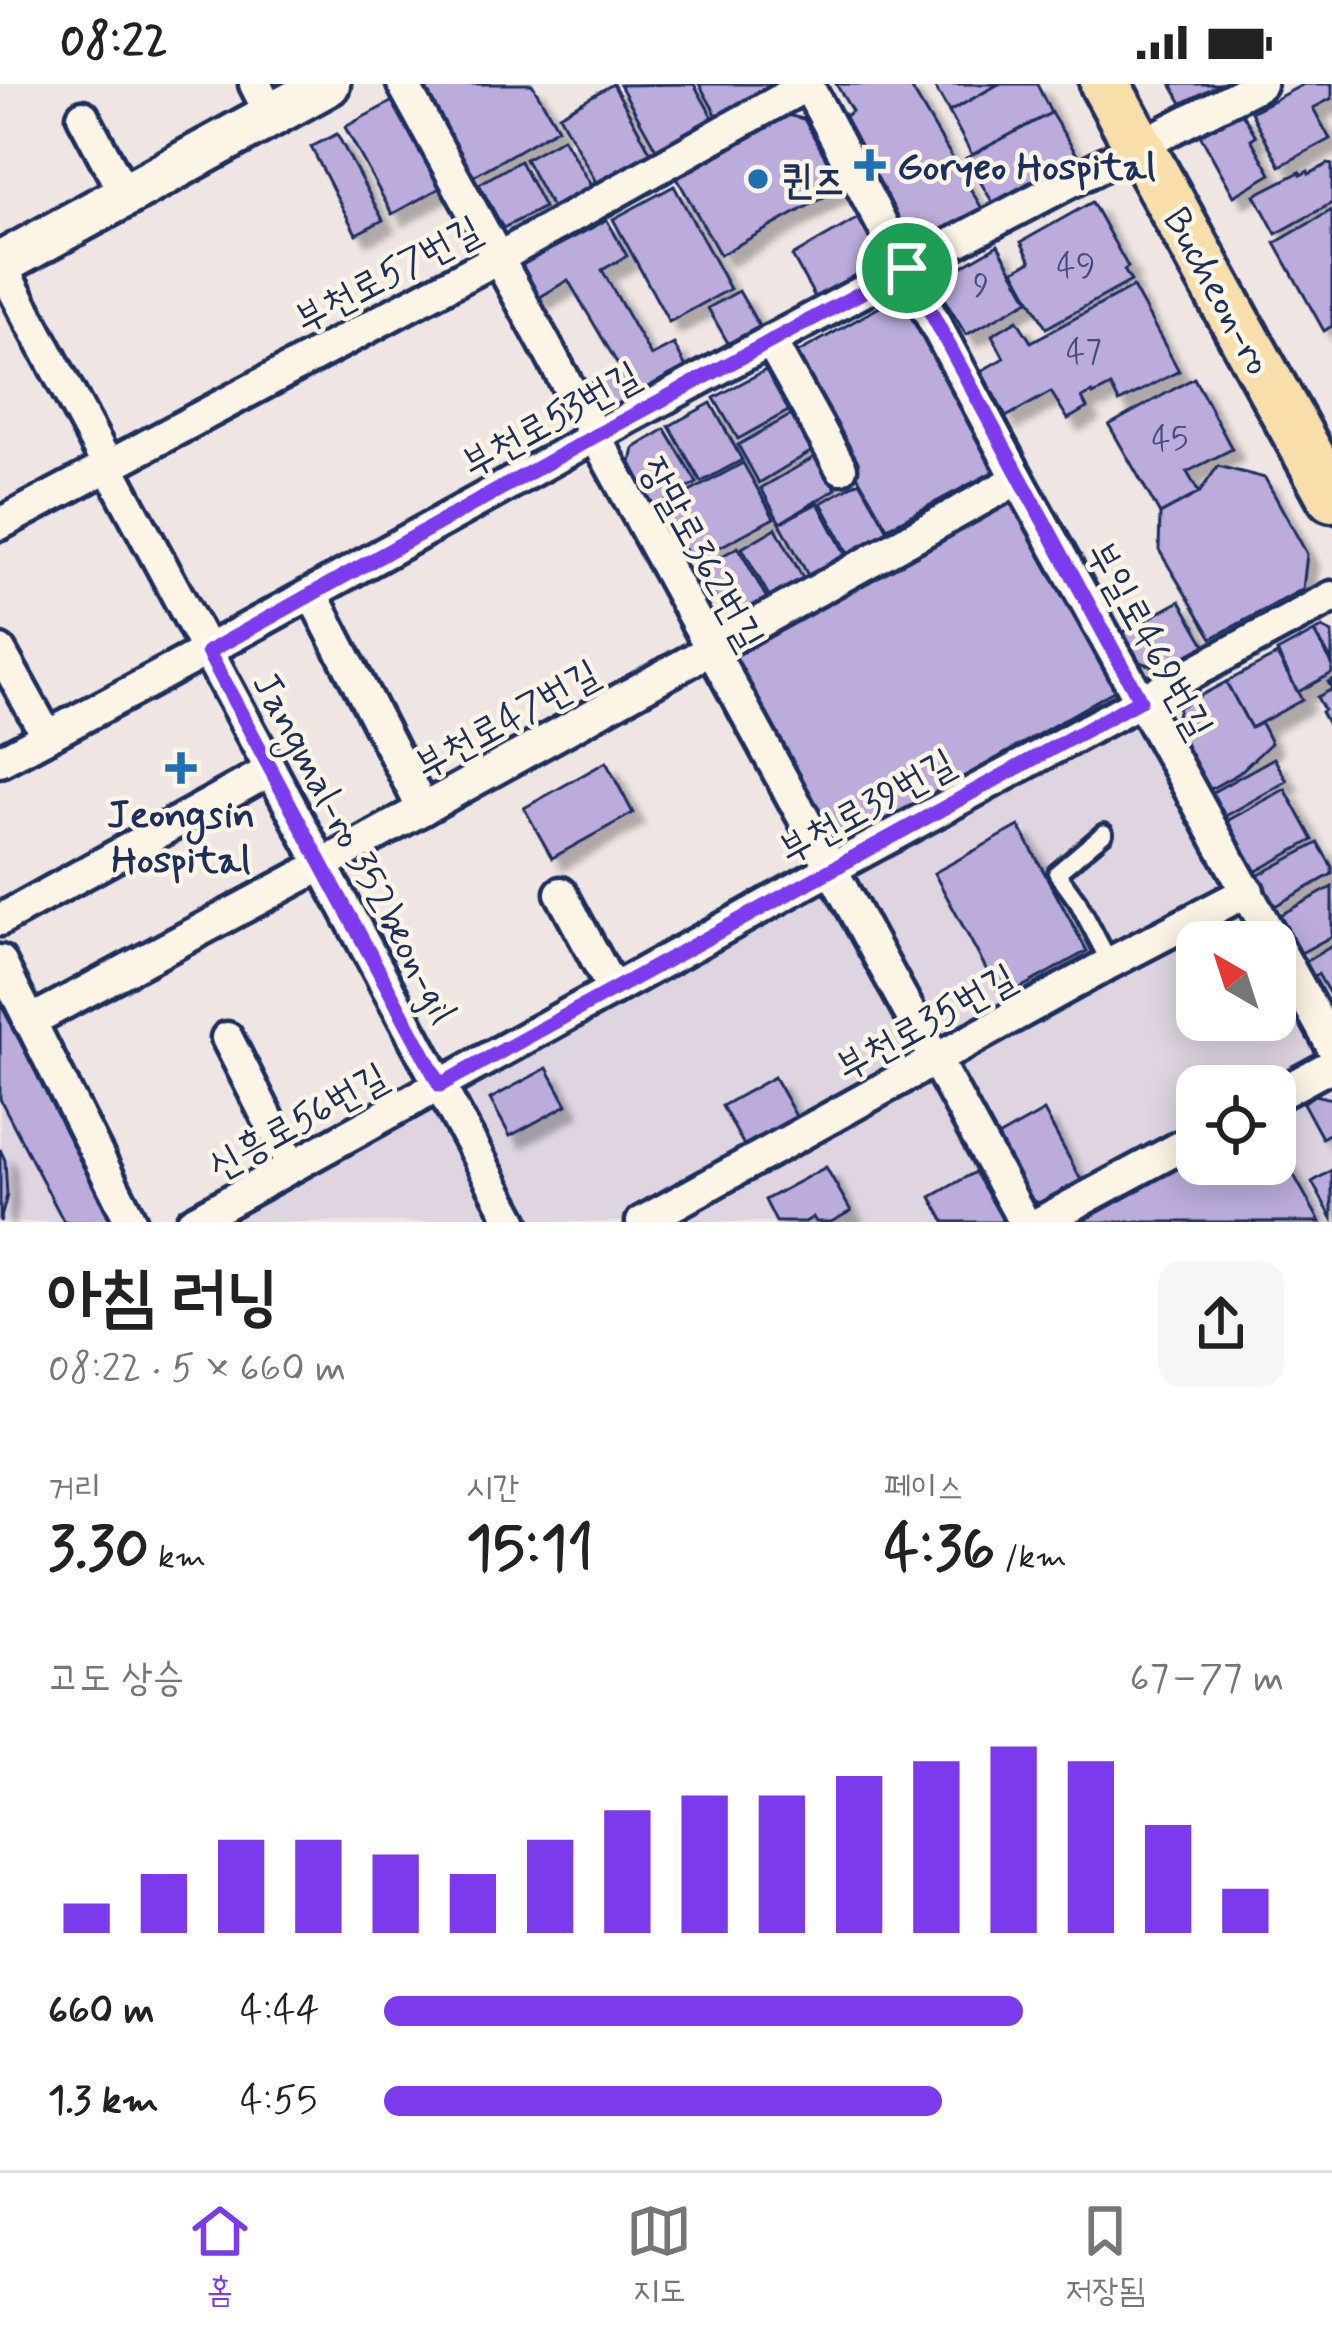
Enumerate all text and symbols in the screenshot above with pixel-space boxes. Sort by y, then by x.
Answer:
text: 08:22 [60,13,168,72]
place label: Goryeo Hospital [897,143,1156,194]
marker: Goryeo Hospital [854,149,886,181]
place label: 퀸즈 [782,157,845,208]
marker: 퀸즈 [745,166,771,192]
street label: Bucheon-ro [1149,199,1283,384]
street label: 부천로57번길 [287,206,491,346]
pin [856,217,958,319]
icon: arrive [874,235,940,301]
house number: 49 [1057,245,1095,289]
house number: 9 [973,265,989,309]
house number: 47 [1066,331,1102,375]
street label: 부천로53번길 [454,351,650,491]
house number: 45 [1152,418,1188,462]
street label: 장말로362번길 [626,449,774,660]
street label: 부일로469번길 [1073,533,1223,749]
street label: 부천로47번길 [406,649,609,793]
street label: Jangmal-ro 352beon-gil [236,664,467,1035]
street label: 부천로39번길 [771,739,965,877]
marker: Jeongsin Hospital [165,752,197,784]
place label: Jeongsin Hospital [107,791,255,887]
north arrow [1176,921,1296,1041]
map controls [1176,921,1296,1185]
street label: 부천로35번길 [828,954,1026,1094]
street label: 신흥로56번길 [200,1053,398,1193]
button: locate [1176,1065,1296,1185]
text: 아침 러닝 [48,1256,278,1342]
button: share [1158,1261,1284,1387]
text: 08:22 · 5 × 660 m [48,1344,346,1395]
text: 거리 [48,1467,101,1511]
text: 시간 [466,1467,519,1511]
text: 페이스 [884,1467,964,1511]
text: 3.30 [48,1511,149,1590]
text: 15:11 [466,1511,593,1590]
text: 4:36 [884,1511,995,1590]
text: km [149,1536,206,1580]
text: /km [995,1536,1067,1580]
text: 고도 상승 [48,1654,184,1705]
text: 67–77 m [1130,1654,1284,1705]
text: 660 m [48,1986,155,2037]
text: 4:44 [240,1986,319,2037]
text: 1.3 km [48,2076,159,2127]
text: 4:55 [240,2076,317,2127]
tab: 홈 [187,2198,253,2314]
tab: 지도 [626,2198,692,2314]
tab: 저장됨 [1066,2198,1145,2314]

